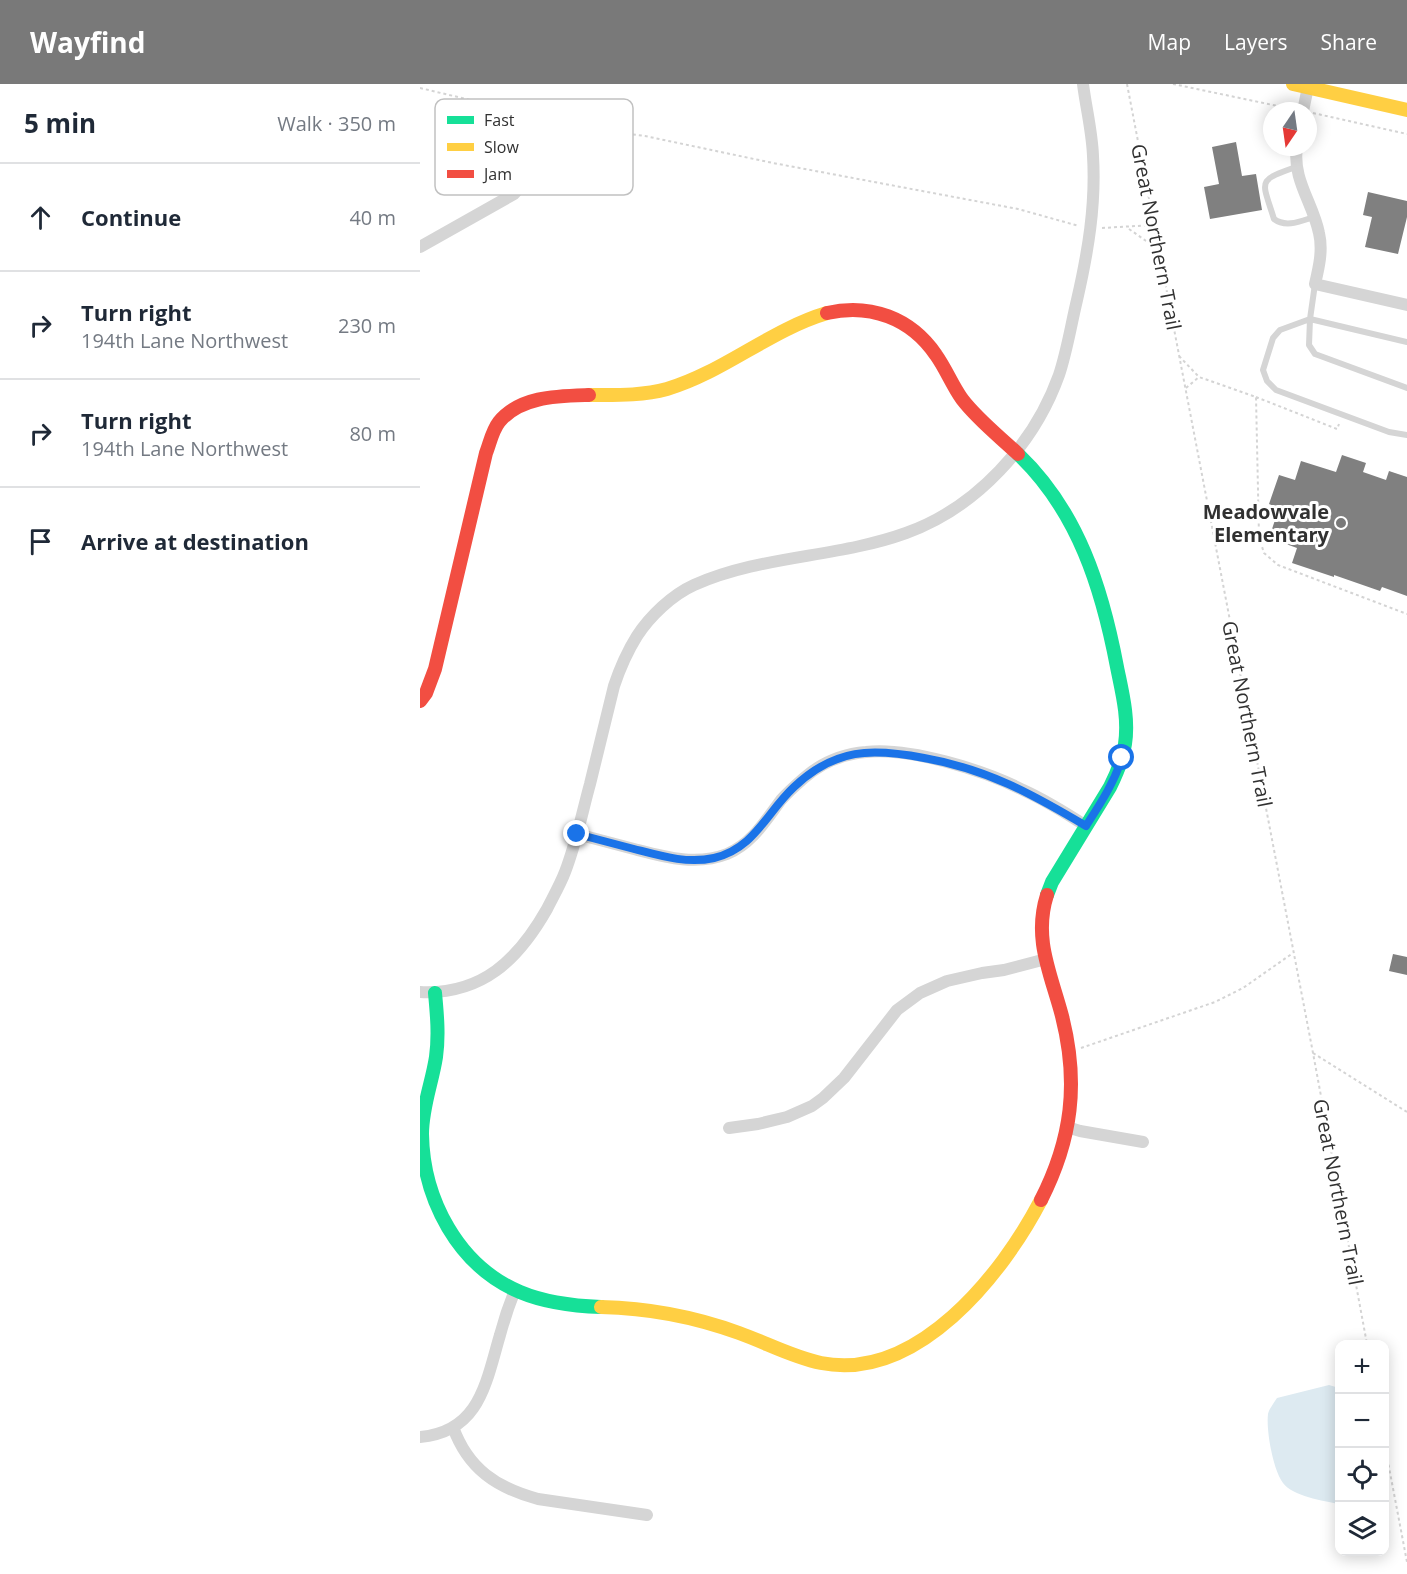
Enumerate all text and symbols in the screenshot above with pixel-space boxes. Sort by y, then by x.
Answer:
text: Wayfind [30,23,145,61]
text: Map [1148,28,1191,56]
text: Layers [1224,28,1288,56]
text: Share [1321,28,1377,56]
legend [435,99,633,195]
north arrow [1263,102,1317,156]
text: 5 min [24,105,96,141]
text: Fast [484,109,515,131]
text: Walk · 350 m [277,110,396,137]
text: Slow [484,136,519,158]
street label: Great Northern Trail [1125,141,1188,332]
text: Jam [482,163,512,185]
icon: ahead [24,201,57,234]
text: Continue [81,202,181,232]
text: 40 m [349,204,396,231]
text: Turn right [81,297,192,327]
icon: right [24,309,57,342]
text: 230 m [338,312,396,339]
text: 194th Lane Northwest [81,327,288,354]
text: Turn right [81,405,192,435]
icon: right [24,417,57,450]
text: 80 m [349,420,396,447]
text: 194th Lane Northwest [81,435,288,462]
place label: Meadowvale Elementary [1203,498,1330,548]
marker: Meadowvale Elementary [1334,516,1348,530]
icon: arrive [24,525,57,558]
text: Arrive at destination [81,526,309,556]
street label: Great Northern Trail [1216,618,1279,809]
route start [1108,744,1134,770]
route end [563,820,589,846]
street label: Great Northern Trail [1307,1096,1370,1287]
map controls [1335,1340,1389,1556]
button: + [1335,1340,1389,1394]
button: − [1335,1394,1389,1448]
button: locate [1335,1448,1389,1502]
button: layers [1335,1502,1389,1556]

